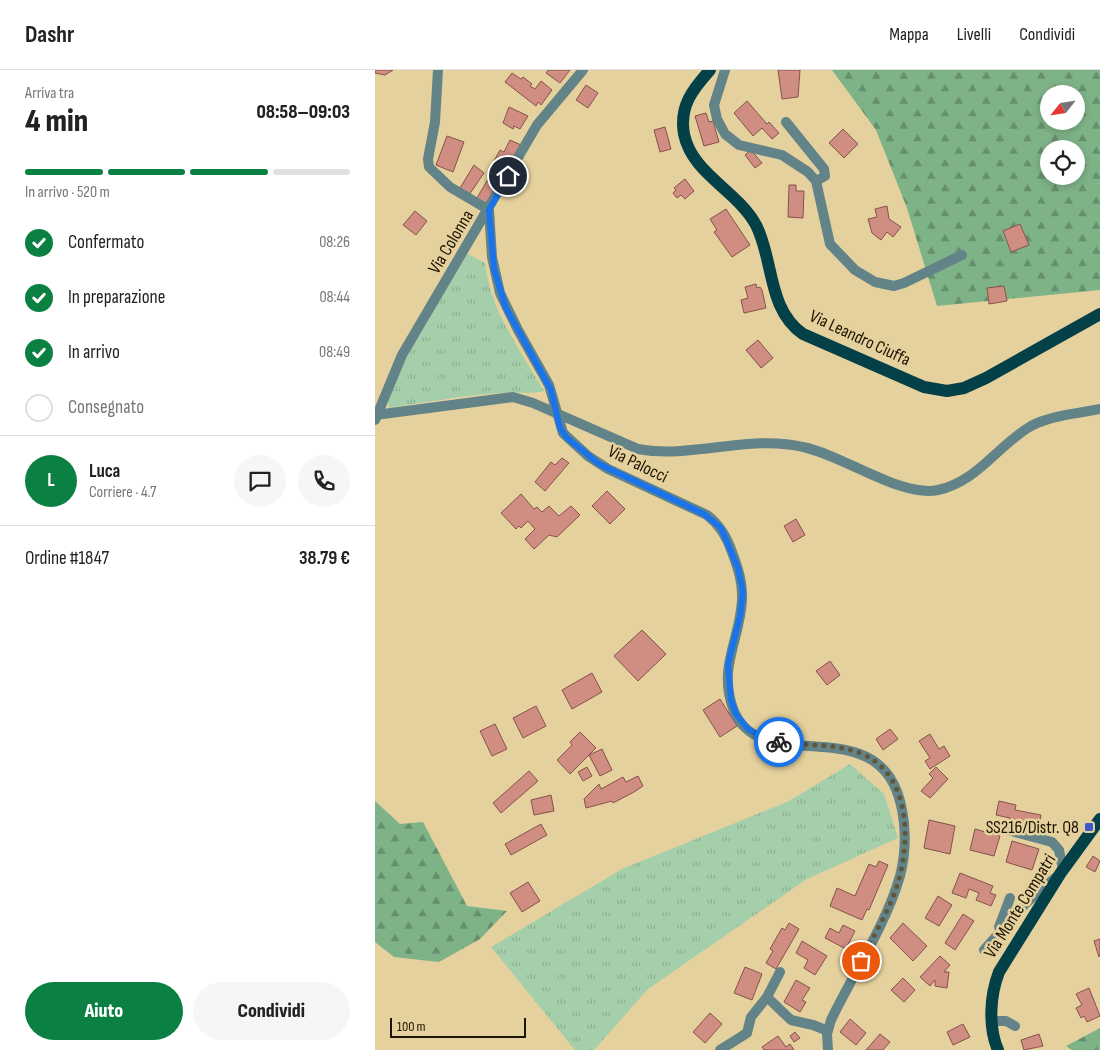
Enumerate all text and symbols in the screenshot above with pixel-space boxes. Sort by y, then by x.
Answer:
text: Dashr [25,20,74,49]
text: Mappa [889,24,929,45]
text: Livelli [957,24,991,45]
text: Condividi [1019,24,1075,45]
text: Arriva tra [25,84,74,103]
north arrow [1040,85,1085,130]
map controls [1040,85,1085,185]
text: 08:58–09:03 [256,101,350,124]
text: 4 min [25,102,88,141]
button: locate [1040,140,1085,185]
pin [487,155,529,197]
icon: home [494,162,522,190]
text: In arrivo · 520 m [25,183,110,202]
street label: Via Colonna [424,206,478,278]
icon: check [25,229,53,257]
text: Confermato [68,231,144,254]
text: 08:26 [319,233,350,252]
icon: check [25,284,53,312]
text: In preparazione [68,286,165,309]
text: 08:44 [319,288,350,307]
street label: Via Leandro Ciuffa [806,305,914,371]
icon: check [25,339,53,367]
text: In arrivo [68,341,120,364]
text: 08:49 [319,343,350,362]
text: Consegnato [68,396,144,419]
street label: Via Palocci [605,441,671,487]
button: chat [234,455,286,507]
button: phone [298,455,350,507]
text: Luca [89,460,120,483]
text: L [47,469,55,492]
text: Corriere · 4.7 [89,483,157,502]
text: Ordine #1847 [25,547,109,570]
text: 38.79 € [299,547,350,570]
courier [754,717,804,767]
icon: bike [765,728,793,756]
place label: SS216/Distr. Q8 [986,817,1079,838]
marker: SS216/Distr. Q8 [1083,821,1095,833]
street label: Via Monte Compatri [980,850,1060,962]
pin [840,940,882,982]
icon: bag [847,947,875,975]
button: Aiuto [25,982,183,1040]
button: Condividi [193,982,350,1040]
scale bar [390,1015,526,1038]
text: 100 m [397,1018,426,1035]

